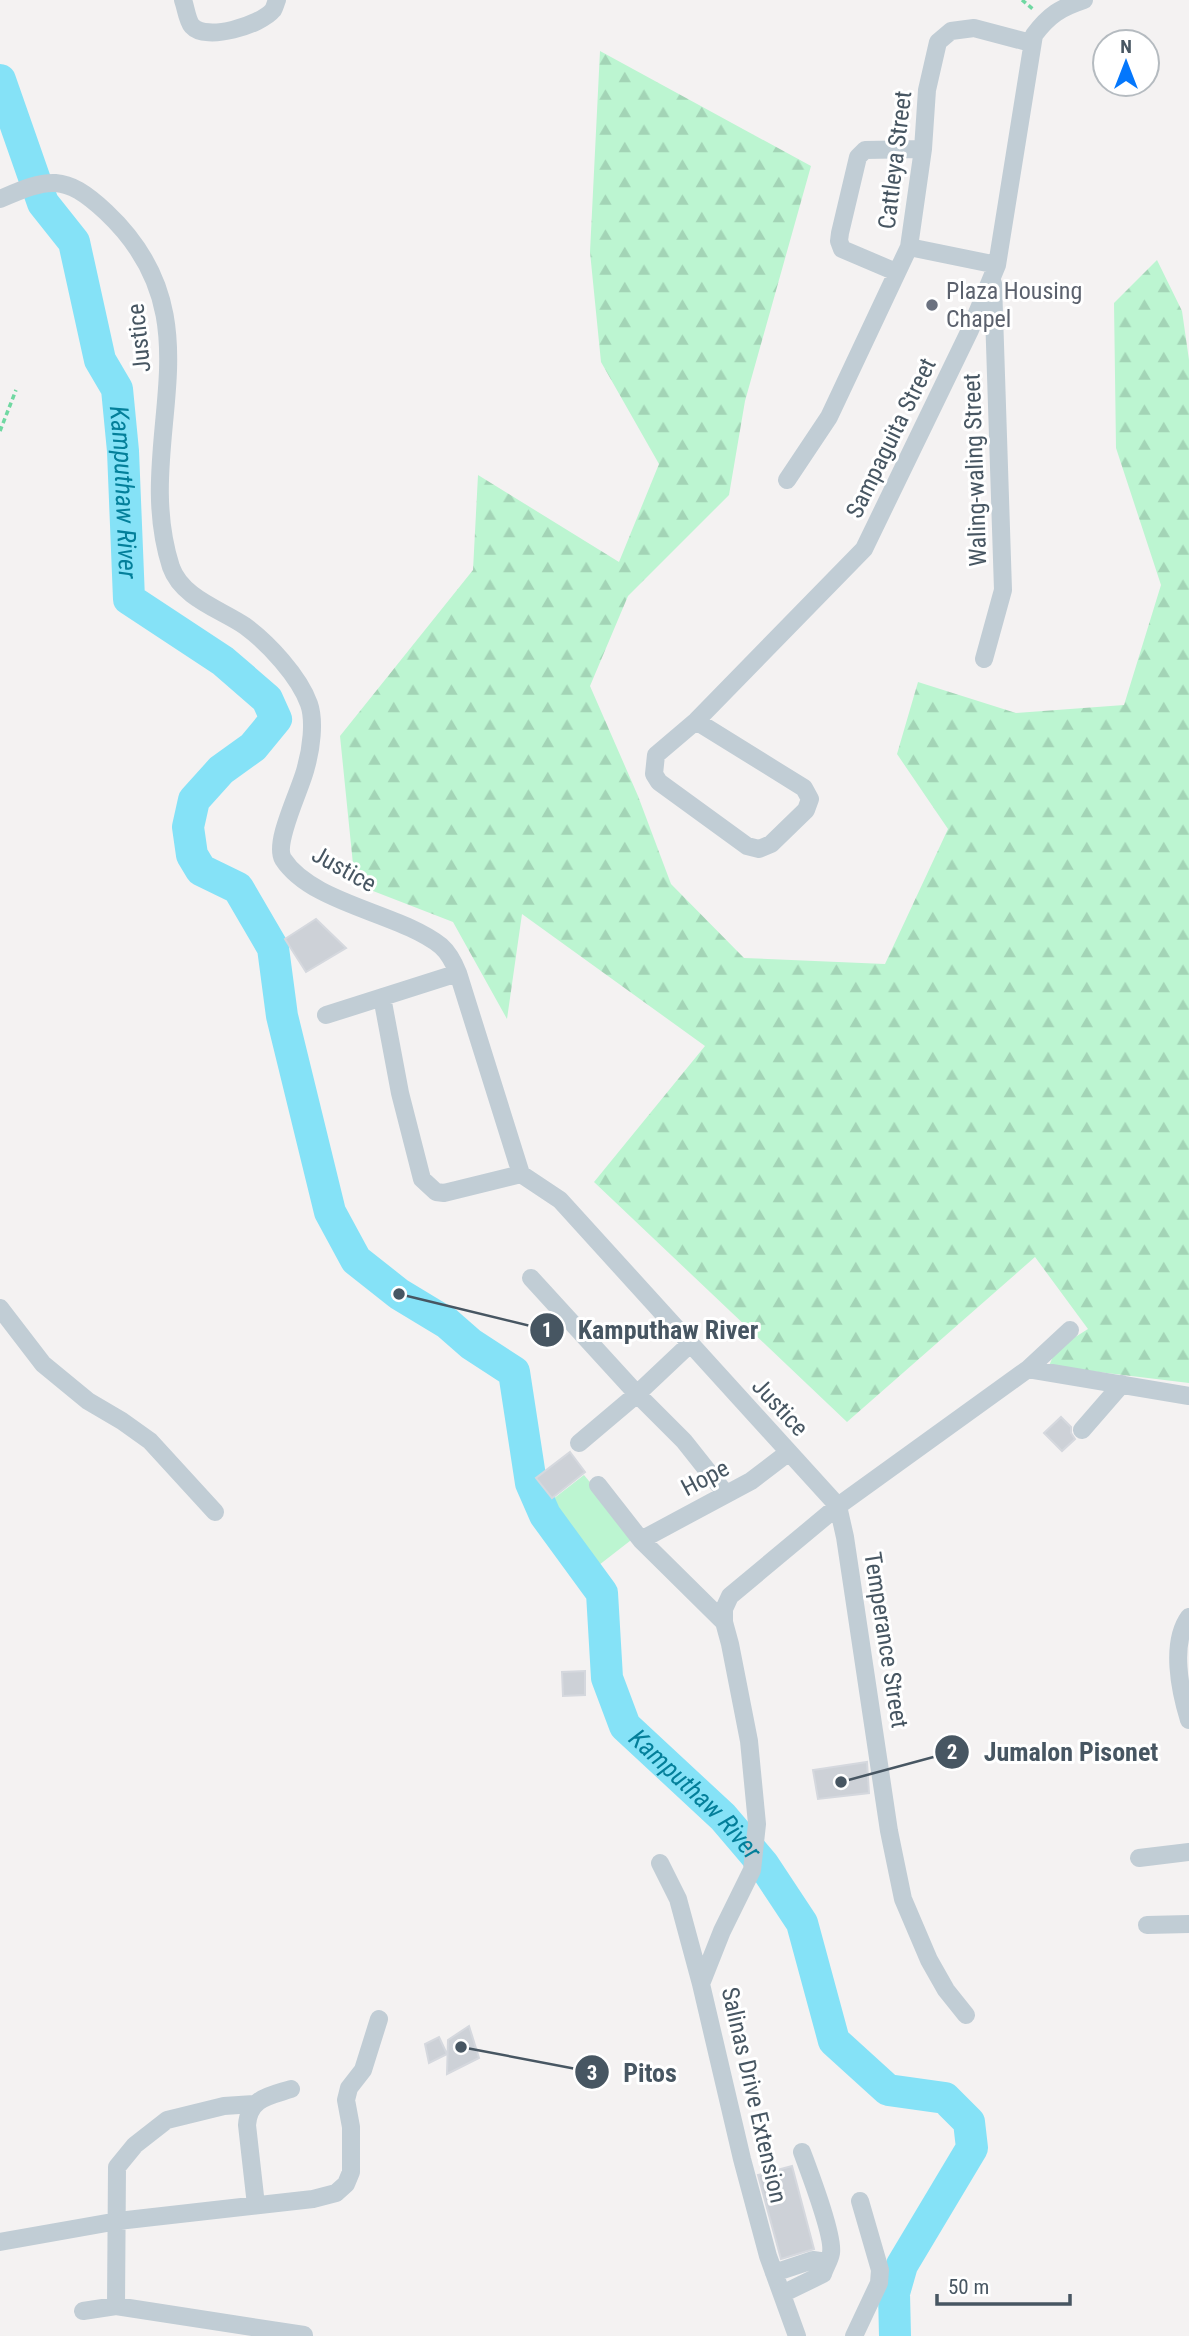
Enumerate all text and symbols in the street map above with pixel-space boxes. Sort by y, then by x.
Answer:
north arrow [1091,28,1161,98]
text: N [1120,35,1132,58]
street label: Cattleya Street [873,89,917,231]
place label: Plaza Housing Chapel [946,277,1082,333]
marker: Plaza Housing Chapel [924,297,940,313]
street label: Justice [121,302,157,374]
street label: Sampaguita Street [840,353,942,523]
street label: Waling-waling Street [958,373,992,567]
water label: Kamputhaw River [104,404,143,580]
street label: Justice [307,840,381,898]
callout: Kamputhaw River [529,1307,773,1354]
text: Kamputhaw River [578,1315,759,1345]
text: 1 [542,1318,552,1342]
street label: Justice [746,1372,814,1442]
street label: Hope [676,1454,734,1502]
street label: Temperance Street [858,1550,914,1730]
water label: Kamputhaw River [623,1723,768,1866]
callout: Jumalon Pisonet [935,1728,1172,1775]
text: Jumalon Pisonet [984,1737,1158,1767]
text: 2 [947,1740,957,1764]
street label: Salinas Drive Extension [716,1984,792,2206]
callout: Pitos [574,2049,691,2096]
text: Pitos [623,2058,677,2088]
text: 3 [587,2061,597,2085]
scale bar [937,2262,1070,2306]
text: 50 m [948,2275,989,2299]

